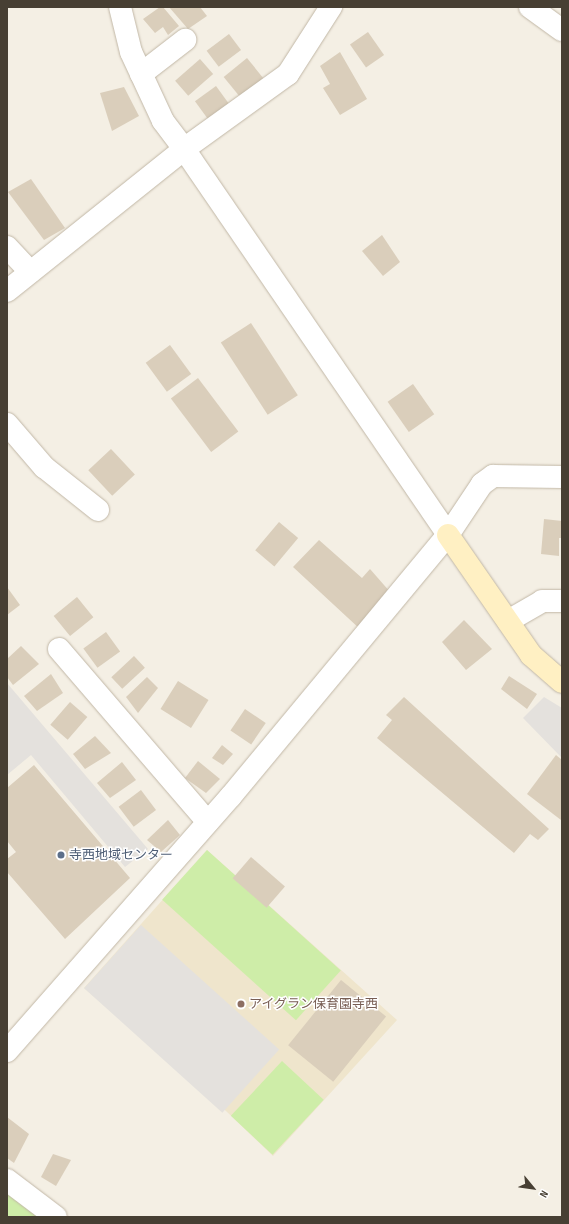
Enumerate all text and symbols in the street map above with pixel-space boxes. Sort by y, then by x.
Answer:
place label: 寺西地域センター [69,847,173,863]
marker: 寺西地域センター [56,850,66,860]
place label: アイグラン保育園寺西 [249,996,379,1012]
marker: アイグラン保育園寺西 [236,999,246,1009]
north arrow [513,1168,553,1208]
text: N [537,1188,551,1200]

